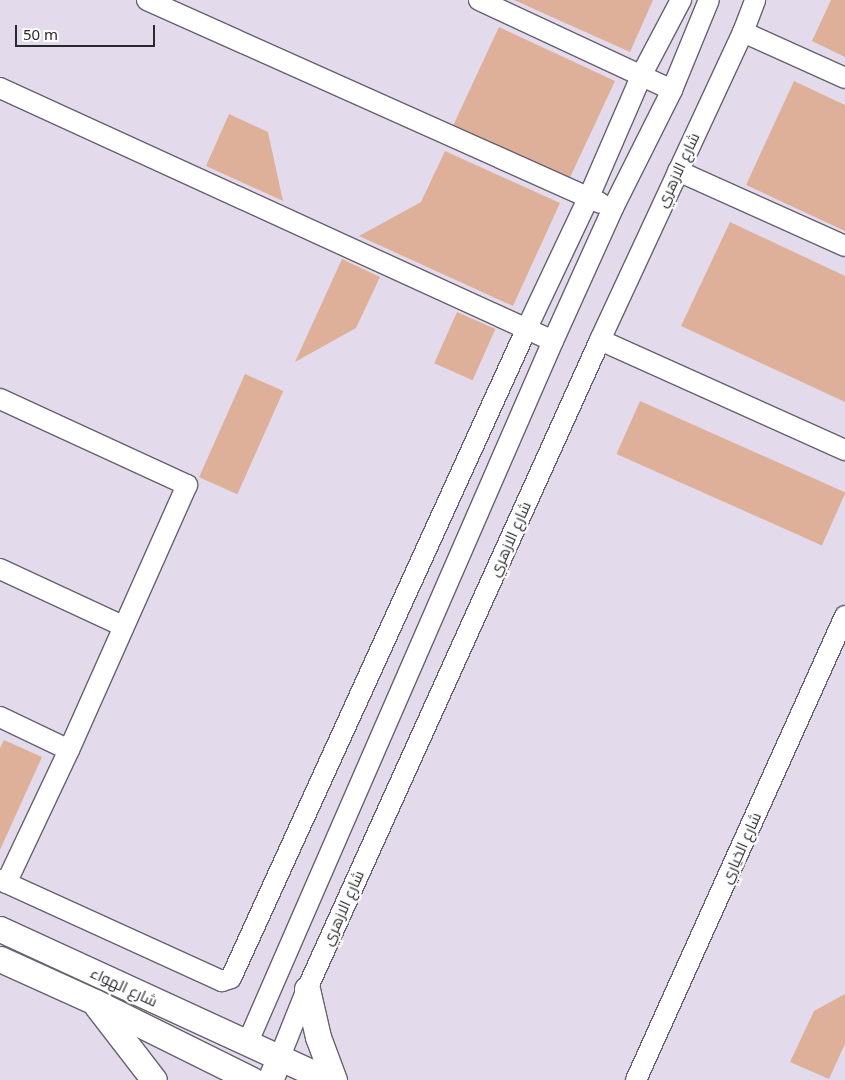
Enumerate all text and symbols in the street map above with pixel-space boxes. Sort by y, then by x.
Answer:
scale bar [18,15,158,47]
text: 50 m [23,24,58,44]
street label: شارع الازهري [653,130,703,210]
street label: شارع الازهري [485,499,535,579]
street label: شارع الخياري [717,809,765,887]
street label: شارع الازهري [318,868,368,948]
street label: شارع الهواء [88,964,160,1010]

